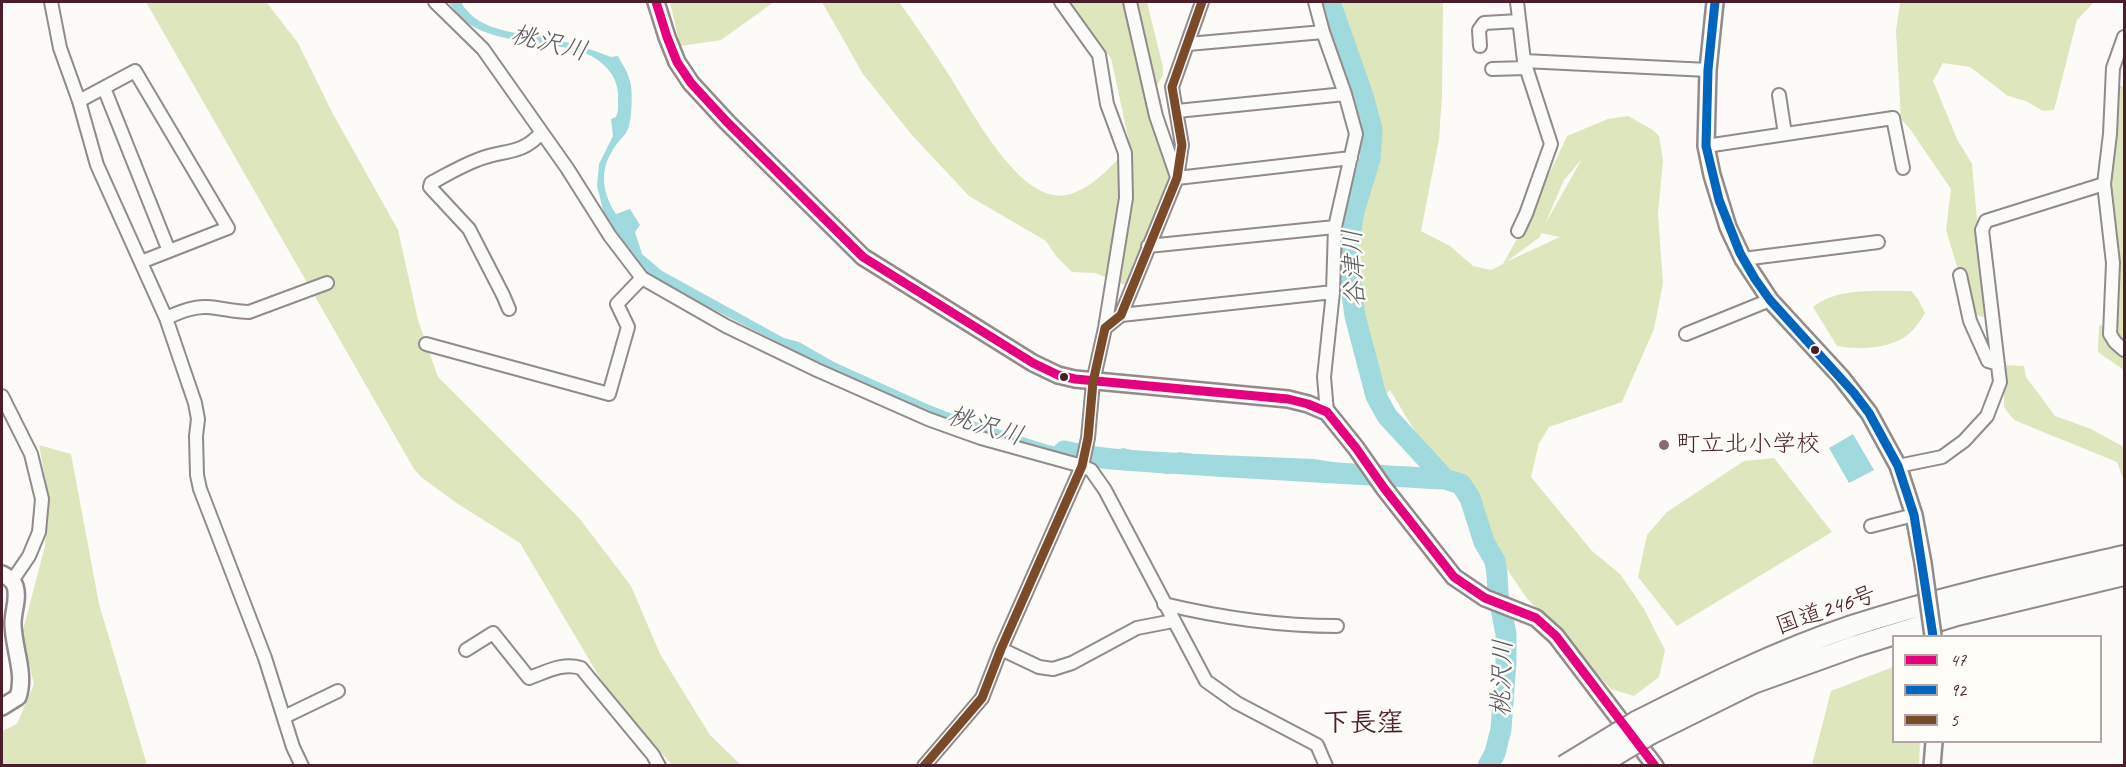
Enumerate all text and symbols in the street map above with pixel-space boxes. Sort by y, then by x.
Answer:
water label: 桃沢川 [507,19,591,69]
water label: 谷津川 [1338,228,1372,308]
unlabelled marker [1809,344,1821,356]
unlabelled marker [1058,371,1070,383]
water label: 桃沢川 [943,401,1027,453]
place label: 町立北小学校 [1676,431,1820,459]
marker: 町立北小学校 [1657,438,1671,452]
street label: 国道246号 [1772,580,1880,642]
legend [1892,635,2102,743]
water label: 桃沢川 [1486,638,1520,718]
text: 47 [1950,649,1966,671]
text: 92 [1950,679,1966,701]
district label: 下長窪 [1323,708,1403,740]
text: 5 [1950,709,1958,731]

